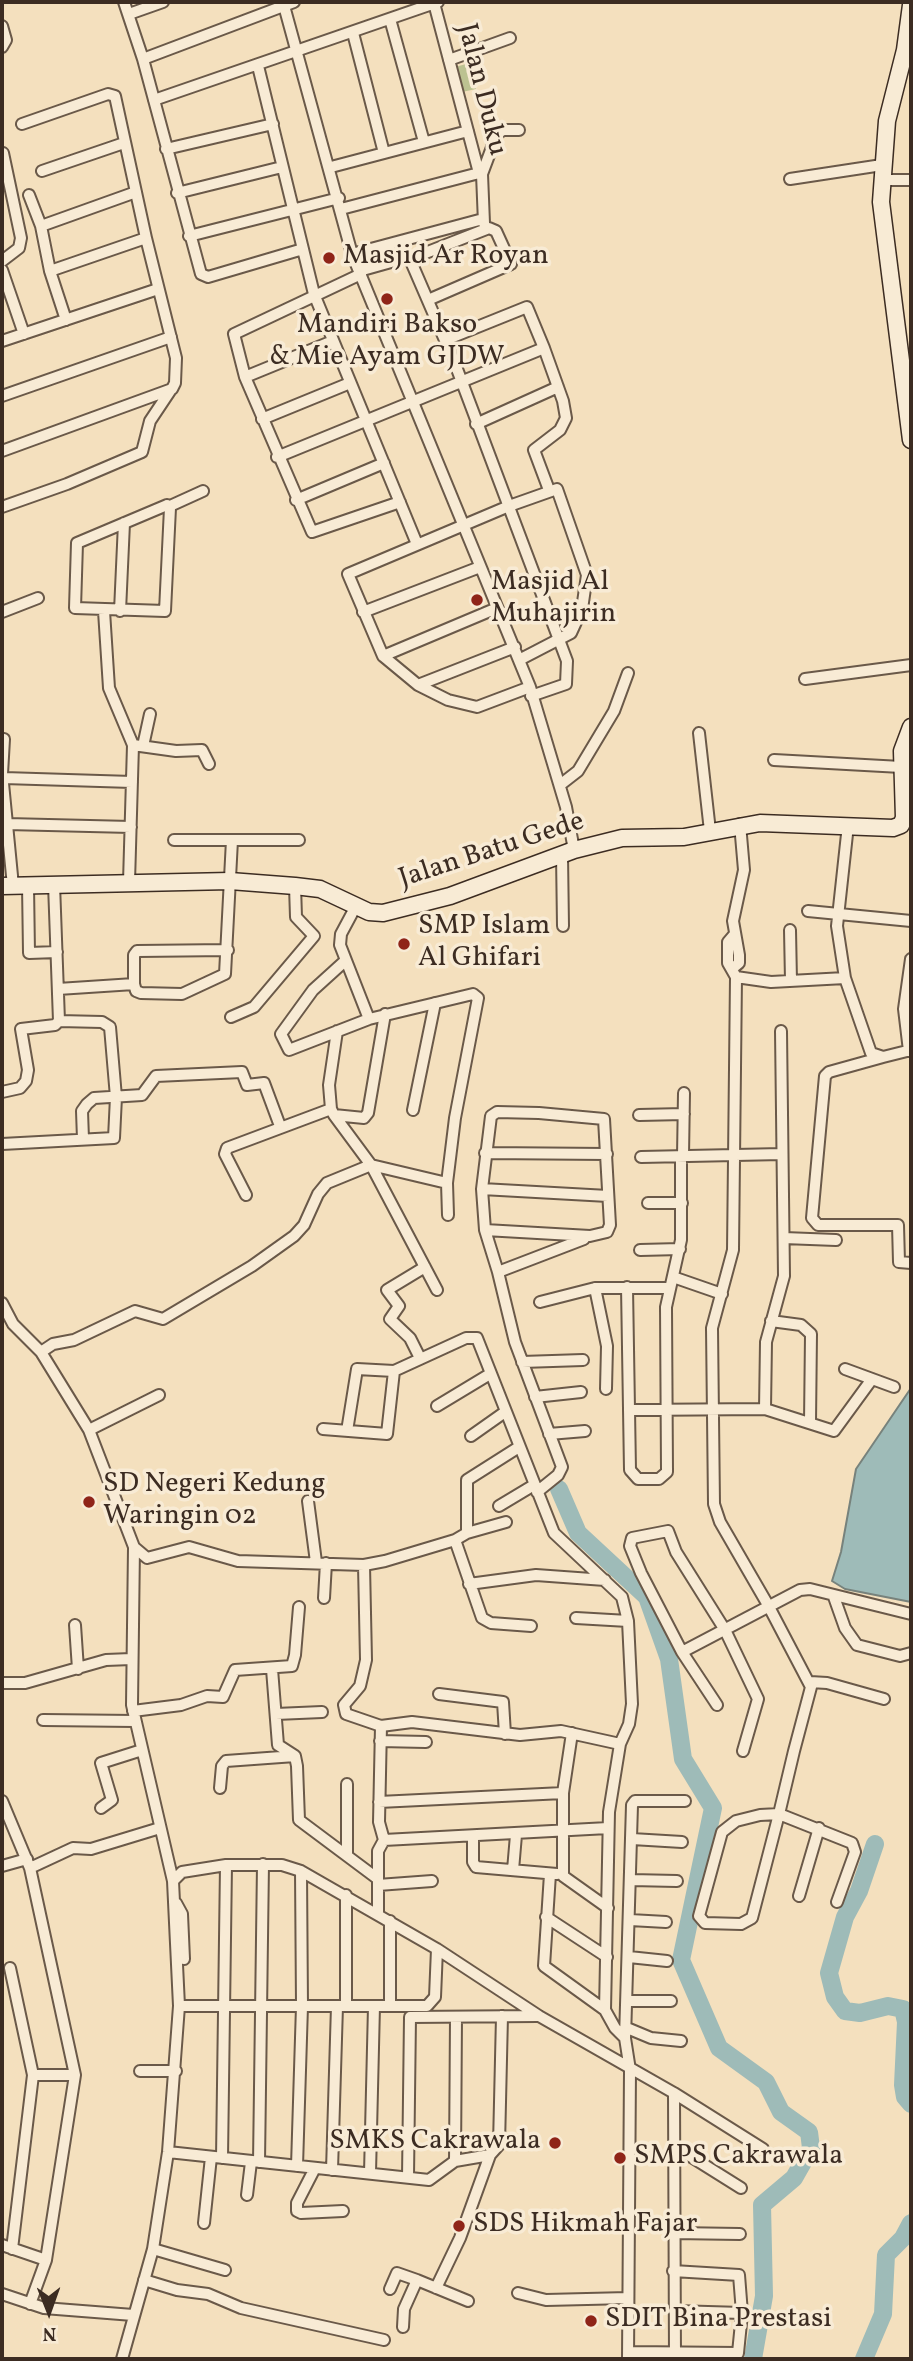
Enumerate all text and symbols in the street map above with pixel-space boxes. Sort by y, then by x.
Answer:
street label: Jalan Duku [447,20,513,160]
place label: Masjid Ar Royan [343,241,549,275]
marker: Masjid Ar Royan [321,250,337,266]
marker: Mandiri Bakso & Mie Ayam GJDW [379,291,395,307]
place label: Mandiri Bakso & Mie Ayam GJDW [269,310,505,376]
place label: Masjid Al Muhajirin [491,567,616,633]
marker: Masjid Al Muhajirin [469,592,485,608]
street label: Jalan Batu Gede [395,806,589,898]
place label: SMP Islam Al Ghifari [418,911,550,977]
marker: SMP Islam Al Ghifari [396,936,412,952]
place label: SD Negeri Kedung Waringin 02 [103,1469,326,1535]
marker: SD Negeri Kedung Waringin 02 [81,1494,97,1510]
place label: SMKS Cakrawala [329,2126,541,2160]
marker: SMKS Cakrawala [547,2135,563,2151]
place label: SMPS Cakrawala [634,2141,843,2175]
marker: SMPS Cakrawala [612,2150,628,2166]
place label: SDS Hikmah Fajar [473,2209,698,2243]
marker: SDS Hikmah Fajar [451,2218,467,2234]
north arrow [14,2277,84,2347]
place label: SDIT Bina Prestasi [605,2304,832,2338]
marker: SDIT Bina Prestasi [583,2313,599,2329]
text: N [42,2320,56,2346]

